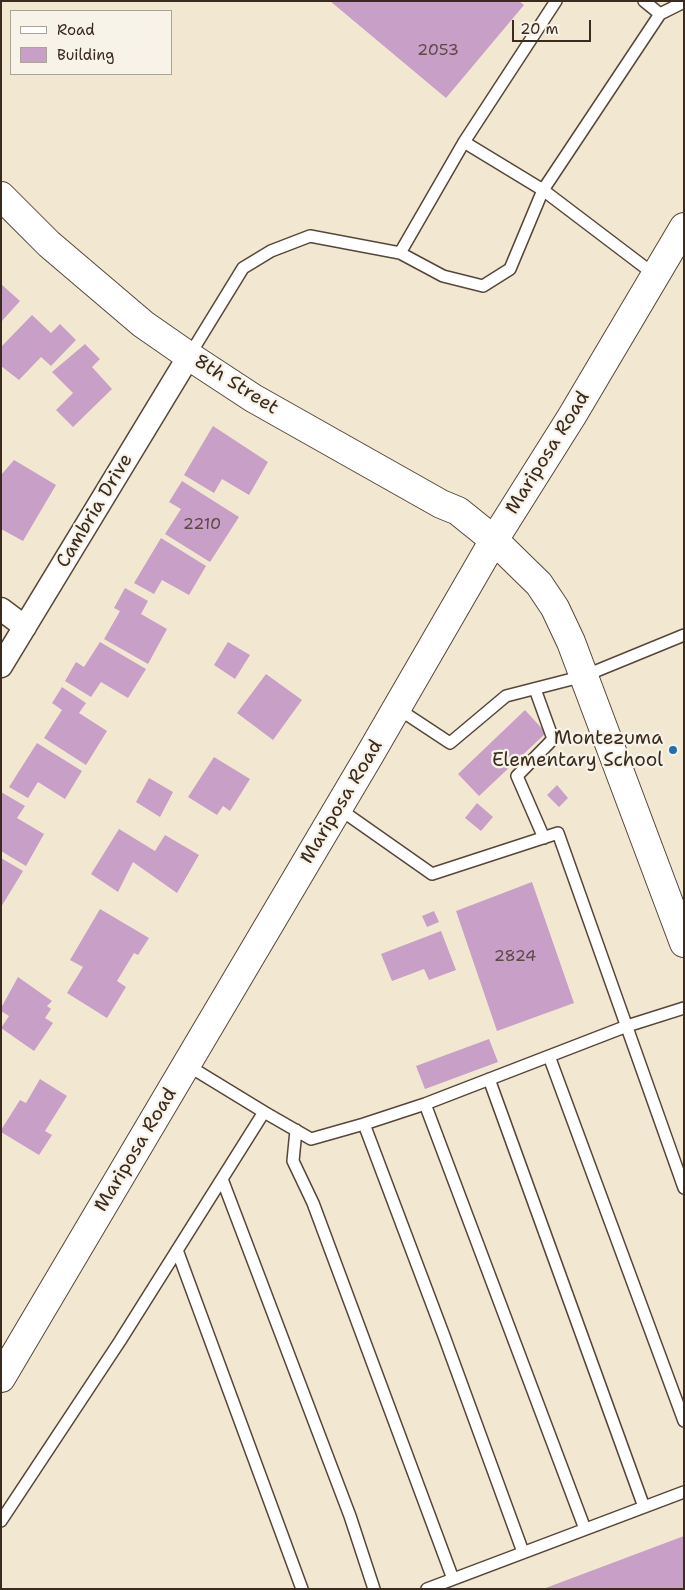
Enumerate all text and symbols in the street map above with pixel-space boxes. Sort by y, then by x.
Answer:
legend [10,10,172,75]
scale bar [515,10,594,42]
text: 20 m [520,19,559,39]
text: Road [57,20,95,40]
house number: 2053 [417,41,459,61]
text: Building [57,45,114,65]
street label: 8th Street [190,350,282,420]
street label: Mariposa Road [501,387,595,519]
street label: Cambria Drive [52,450,138,572]
house number: 2210 [183,515,221,535]
place label: Montezuma Elementary School [492,728,663,772]
street label: Mariposa Road [296,736,388,868]
marker: Montezuma Elementary School [667,744,679,756]
house number: 2824 [494,947,536,967]
street label: Mariposa Road [90,1084,182,1216]

